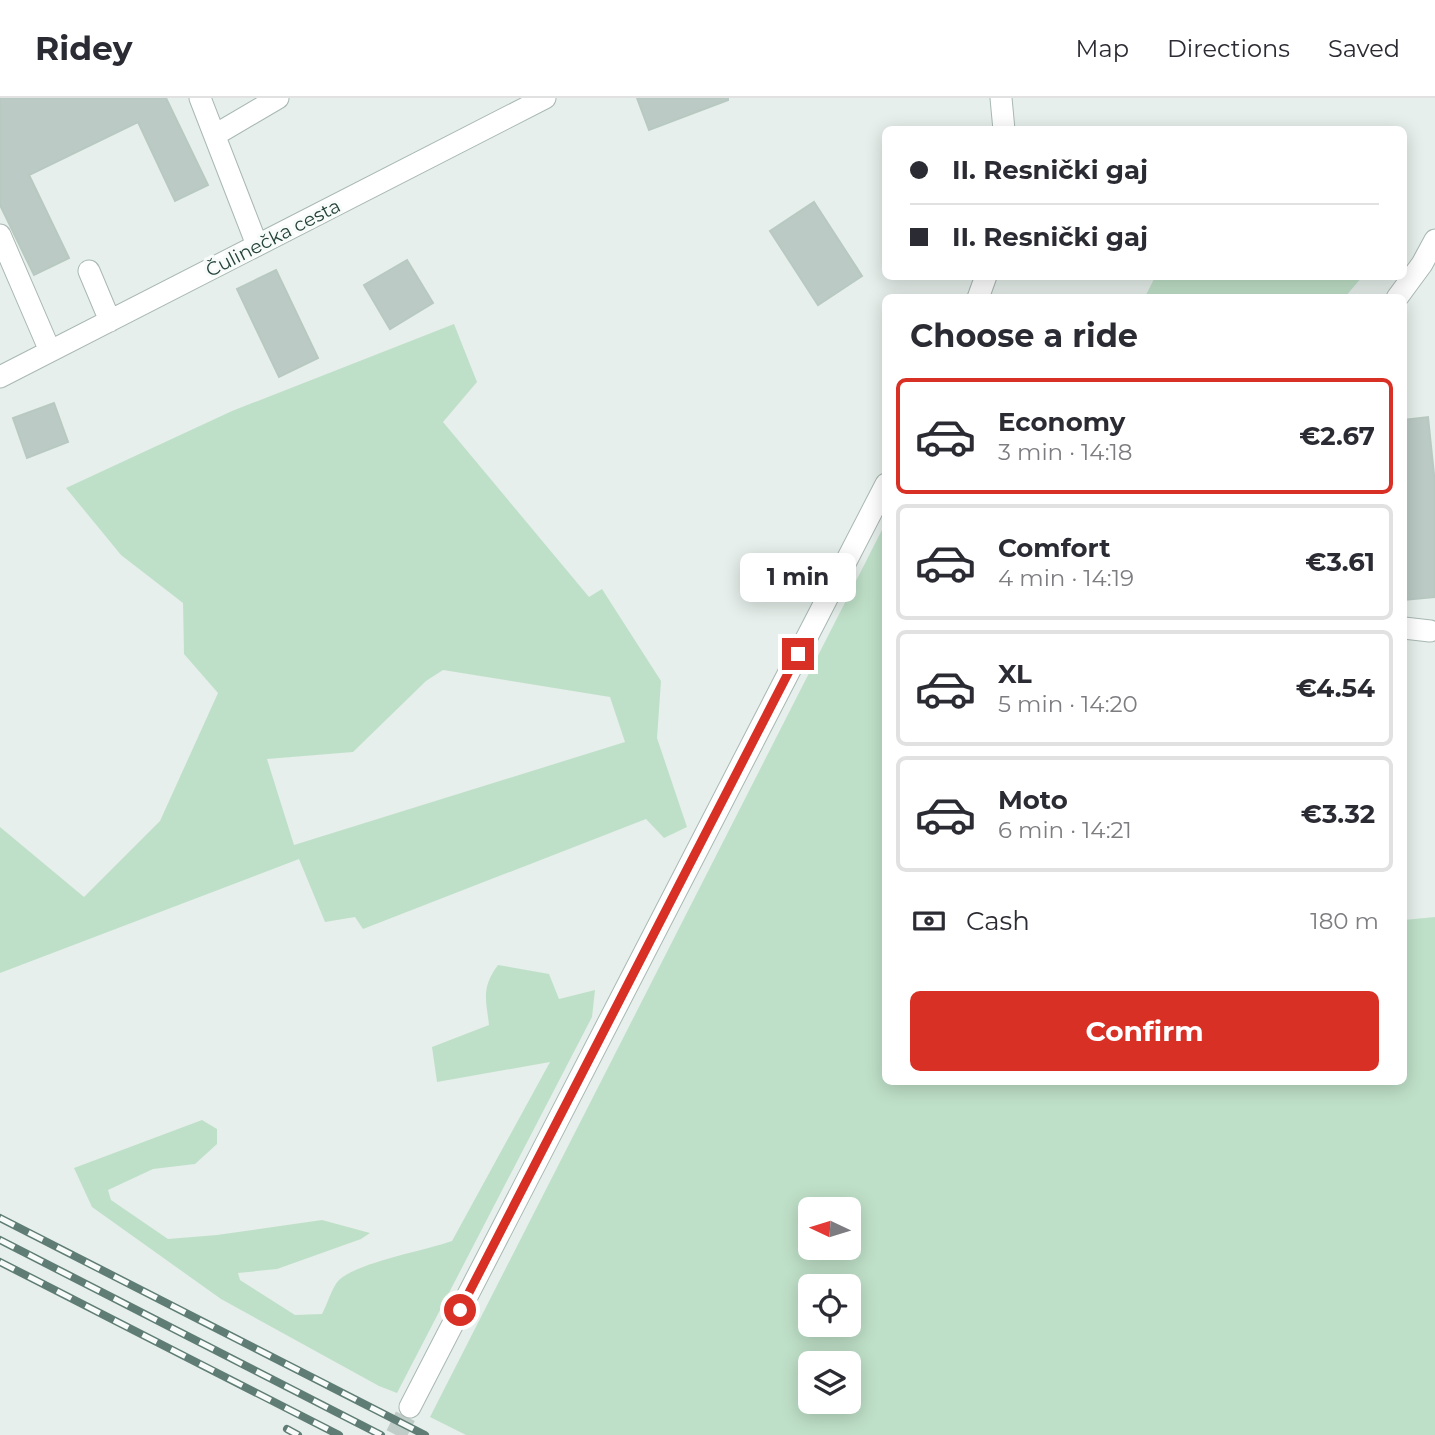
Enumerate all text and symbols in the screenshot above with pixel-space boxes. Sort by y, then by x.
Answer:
text: Ridey [35,28,133,68]
text: Map [1076,34,1129,63]
text: Directions [1167,34,1290,63]
text: Saved [1328,34,1400,63]
text: II. Resnički gaj [952,154,1148,186]
street label: Čulinečka cesta [202,194,344,282]
text: II. Resnički gaj [952,221,1148,253]
text: Choose a ride [910,316,1138,355]
icon: car [914,405,977,468]
text: Economy [998,406,1125,438]
text: €2.67 [1299,420,1375,452]
text: 3 min · 14:18 [998,438,1132,466]
icon: car [914,531,977,594]
text: Comfort [998,532,1110,564]
text: €3.61 [1305,546,1375,578]
callout: 1 min [740,552,856,602]
text: 1 min [767,563,829,591]
text: 4 min · 14:19 [998,564,1134,592]
route end [782,638,814,670]
icon: car [914,657,977,720]
text: XL [998,658,1032,690]
text: €4.54 [1296,672,1375,704]
text: 5 min · 14:20 [998,690,1138,718]
icon: car [914,783,977,846]
text: Moto [998,784,1068,816]
text: €3.32 [1301,798,1375,830]
text: 6 min · 14:21 [998,816,1132,844]
icon: cash [910,902,948,940]
text: Cash [966,905,1030,937]
text: 180 m [1310,907,1379,935]
button: Confirm [910,991,1379,1071]
north arrow [798,1197,861,1260]
map controls [798,1197,861,1414]
button: locate [798,1274,861,1337]
route start [444,1294,476,1326]
button: layers [798,1351,861,1414]

